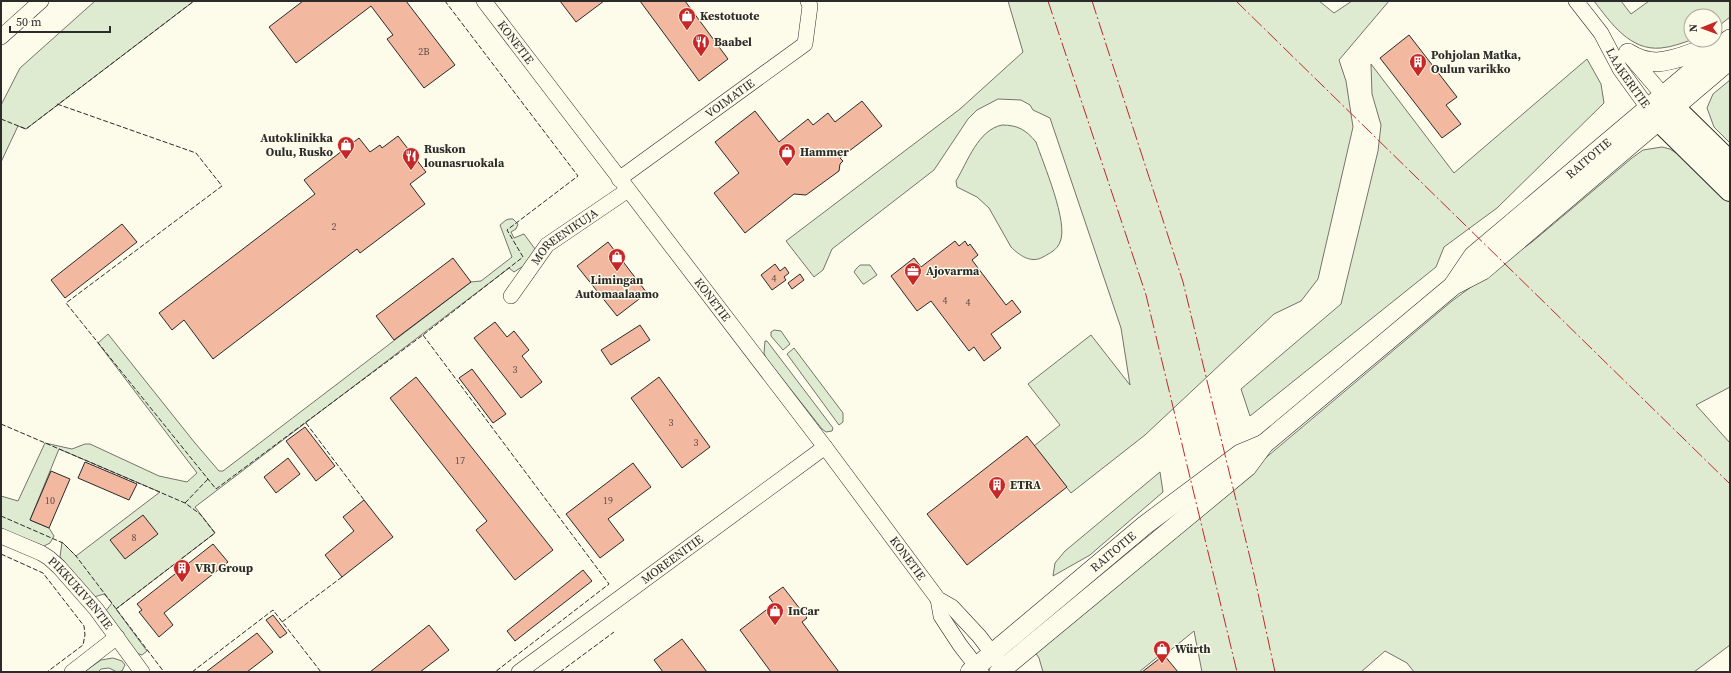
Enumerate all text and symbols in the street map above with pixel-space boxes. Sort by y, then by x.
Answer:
shop icon: Kestotuote [677,6,697,31]
scale bar [10,8,110,34]
place label: Kestotuote [700,8,759,24]
north arrow [1683,8,1723,48]
text: 50 m [16,14,42,30]
street label: KONETIE [494,17,537,67]
text: N [1686,24,1701,32]
restaurant icon: Baabel [691,32,711,57]
place label: Baabel [714,34,752,50]
house number: 2B [418,45,430,58]
street label: LAAKERITIE [1602,45,1654,111]
place label: Pohjolan Matka, Oulun varikko [1431,47,1521,77]
building icon: Pohjolan Matka, Oulun varikko [1408,52,1428,77]
street label: VOIMATIE [702,75,758,122]
place label: Autoklinikka Oulu, Rusko [260,130,334,160]
shop icon: Autoklinikka Oulu, Rusko [336,135,356,160]
street label: RAITOTIE [1562,135,1615,182]
place label: Ruskon lounasruokala [424,141,505,171]
shop icon: Hammer [777,142,797,167]
place label: Hammer [800,144,849,160]
restaurant icon: Ruskon lounasruokala [401,146,421,171]
street label: MOREENIKUJA [527,205,601,268]
house number: 2 [332,220,337,233]
shop icon: Limingan Automaalaamo [607,247,627,272]
office icon: Ajovarma [903,261,923,286]
place label: Ajovarma [926,263,980,279]
place label: Limingan Automaalaamo [575,272,659,302]
house number: 4 [772,272,777,285]
street label: KONETIE [691,275,734,325]
house number: 4 [943,294,948,307]
house number: 4 [966,296,971,309]
house number: 3 [513,363,518,376]
house number: 3 [669,416,674,429]
house number: 3 [694,436,699,449]
house number: 17 [455,454,465,467]
building icon: ETRA [987,475,1007,500]
place label: ETRA [1010,477,1041,493]
house number: 10 [45,494,55,507]
house number: 19 [603,494,613,507]
street label: RAITOTIE [1087,528,1139,575]
house number: 8 [132,531,137,544]
street label: MOREENITIE [638,531,706,588]
street label: KONETIE [886,533,929,583]
street label: PIKKUKIVENTIE [45,553,116,633]
building icon: VRJ Group [172,558,192,583]
place label: VRJ Group [195,560,253,576]
shop icon: InCar [765,601,785,626]
place label: InCar [788,603,820,619]
shop icon: Würth [1152,639,1172,664]
place label: Würth [1175,641,1211,657]

